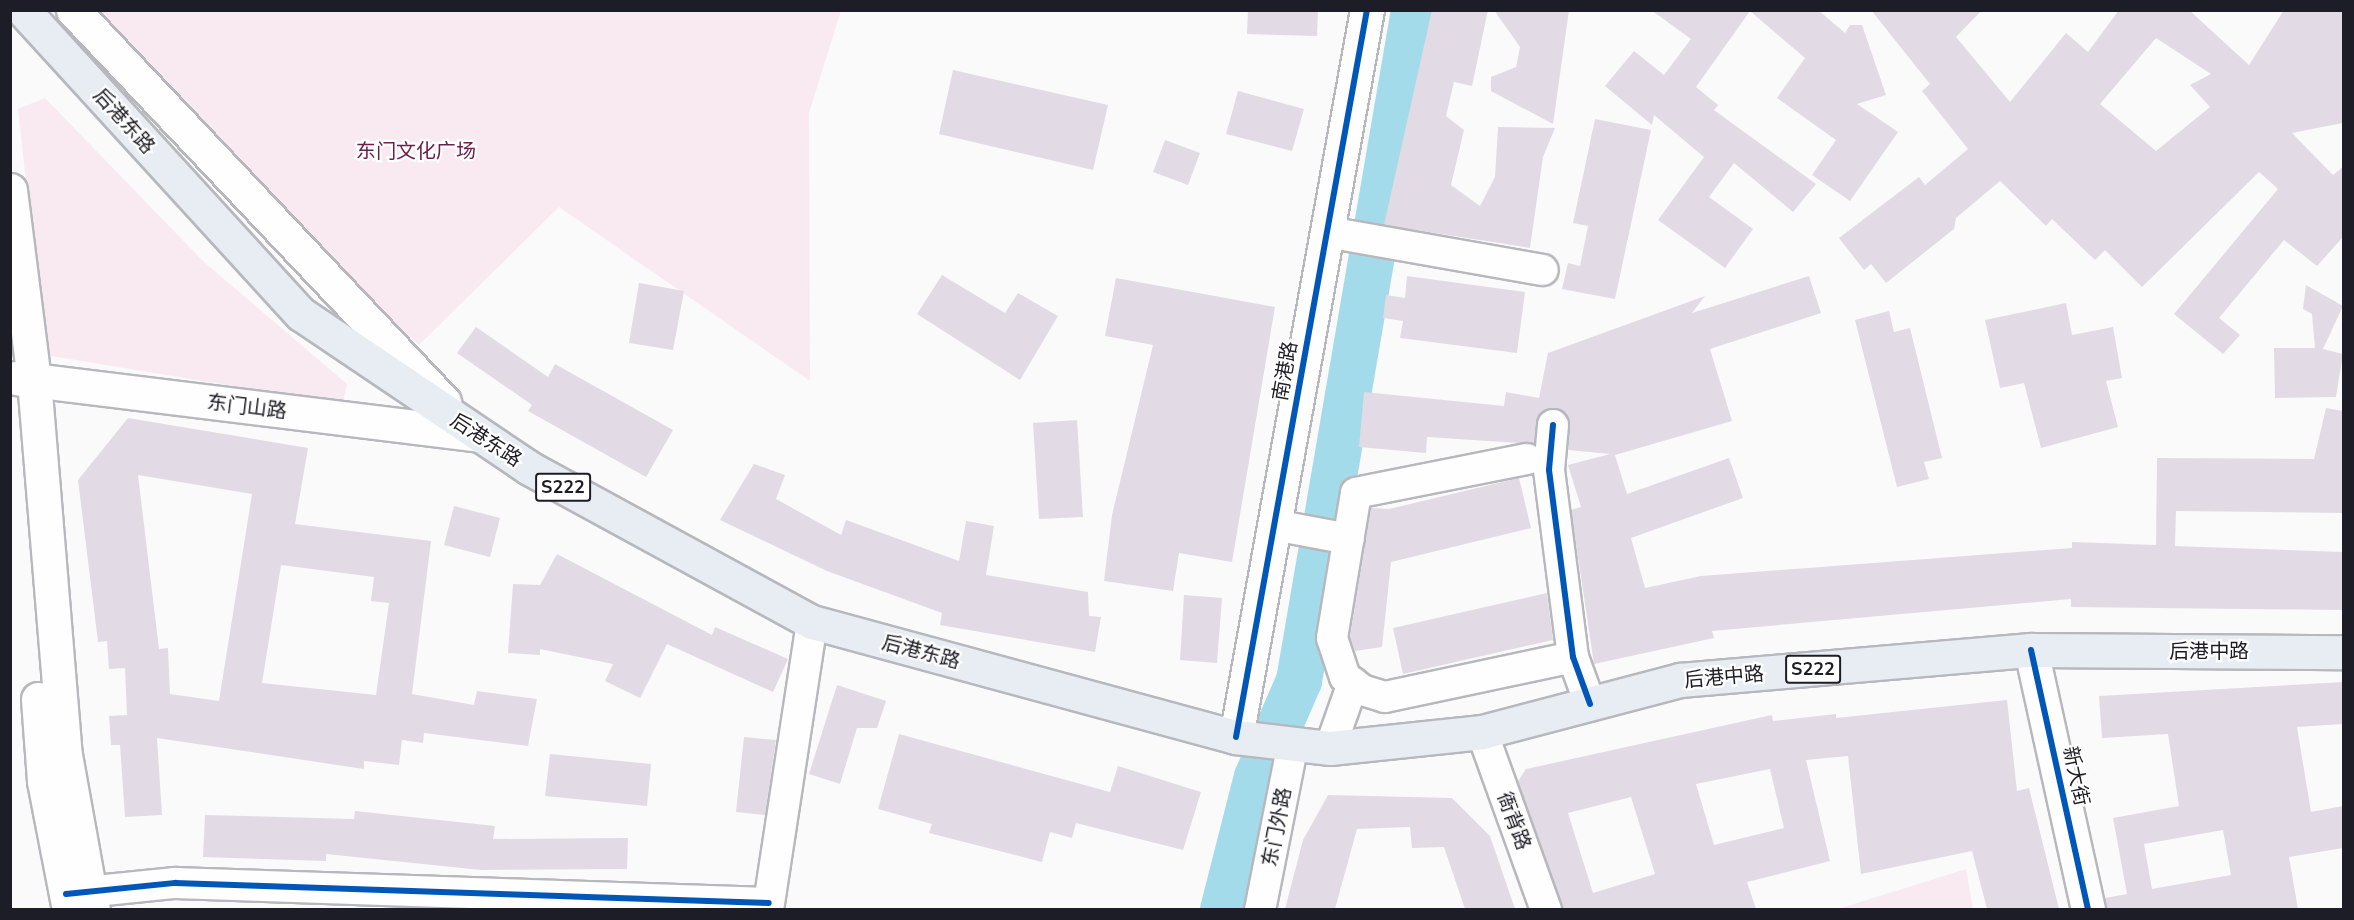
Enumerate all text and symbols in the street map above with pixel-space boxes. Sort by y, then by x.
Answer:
street label: 后港东路 [88,83,160,159]
park label: 东门文化广场 [356,139,476,163]
street label: 南港路 [1268,339,1302,403]
street label: 东门山路 [206,390,288,424]
street label: 后港东路 [446,408,526,472]
road number: S222 [534,472,592,502]
street label: 后港东路 [879,630,963,674]
street label: 后港中路 [2169,639,2249,663]
road number: S222 [1784,654,1842,684]
street label: 后港中路 [1683,662,1765,692]
street label: 新大街 [2058,744,2094,808]
street label: 东门外路 [1258,785,1296,869]
street label: 衙背路 [1492,789,1536,853]

